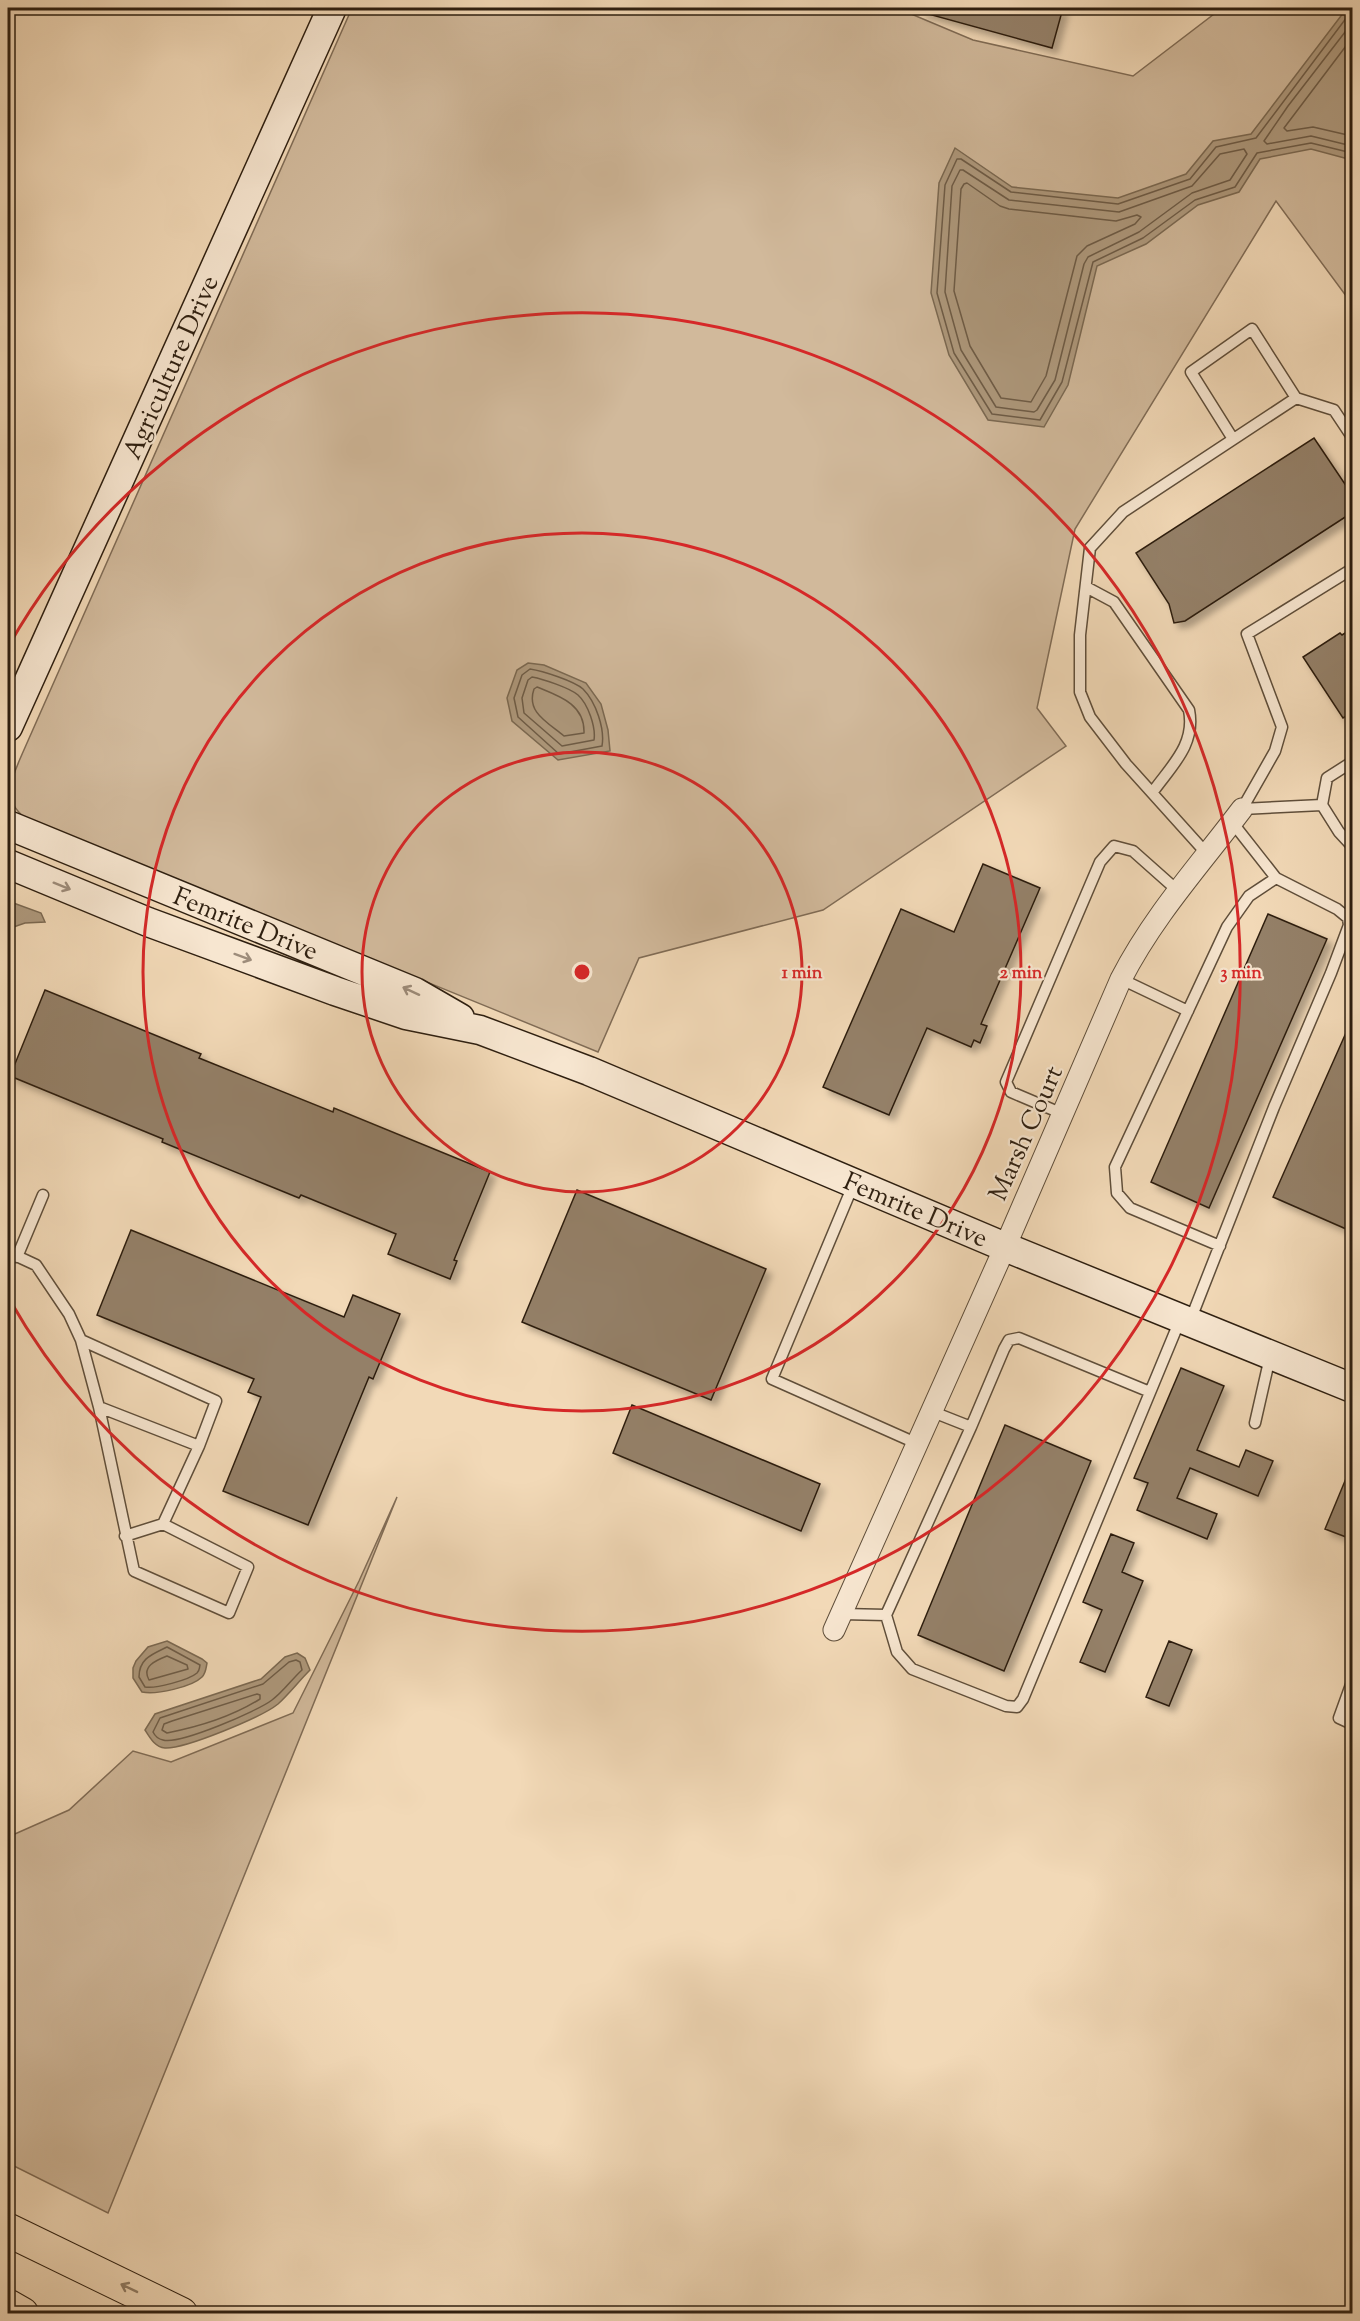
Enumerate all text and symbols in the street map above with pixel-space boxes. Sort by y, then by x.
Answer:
street label: Agriculture Drive [115,270,229,466]
street label: Femrite Drive [167,879,323,971]
one-way arrow [52,881,70,892]
one-way arrow [233,952,252,963]
text: 1 min [782,961,823,987]
text: 2 min [1000,961,1043,987]
text: 3 min [1220,961,1262,987]
centre of rings [572,962,592,982]
one-way arrow [402,984,420,996]
street label: Marsh Court [981,1060,1074,1207]
street label: Femrite Drive [837,1164,993,1258]
one-way arrow [120,2282,138,2294]

